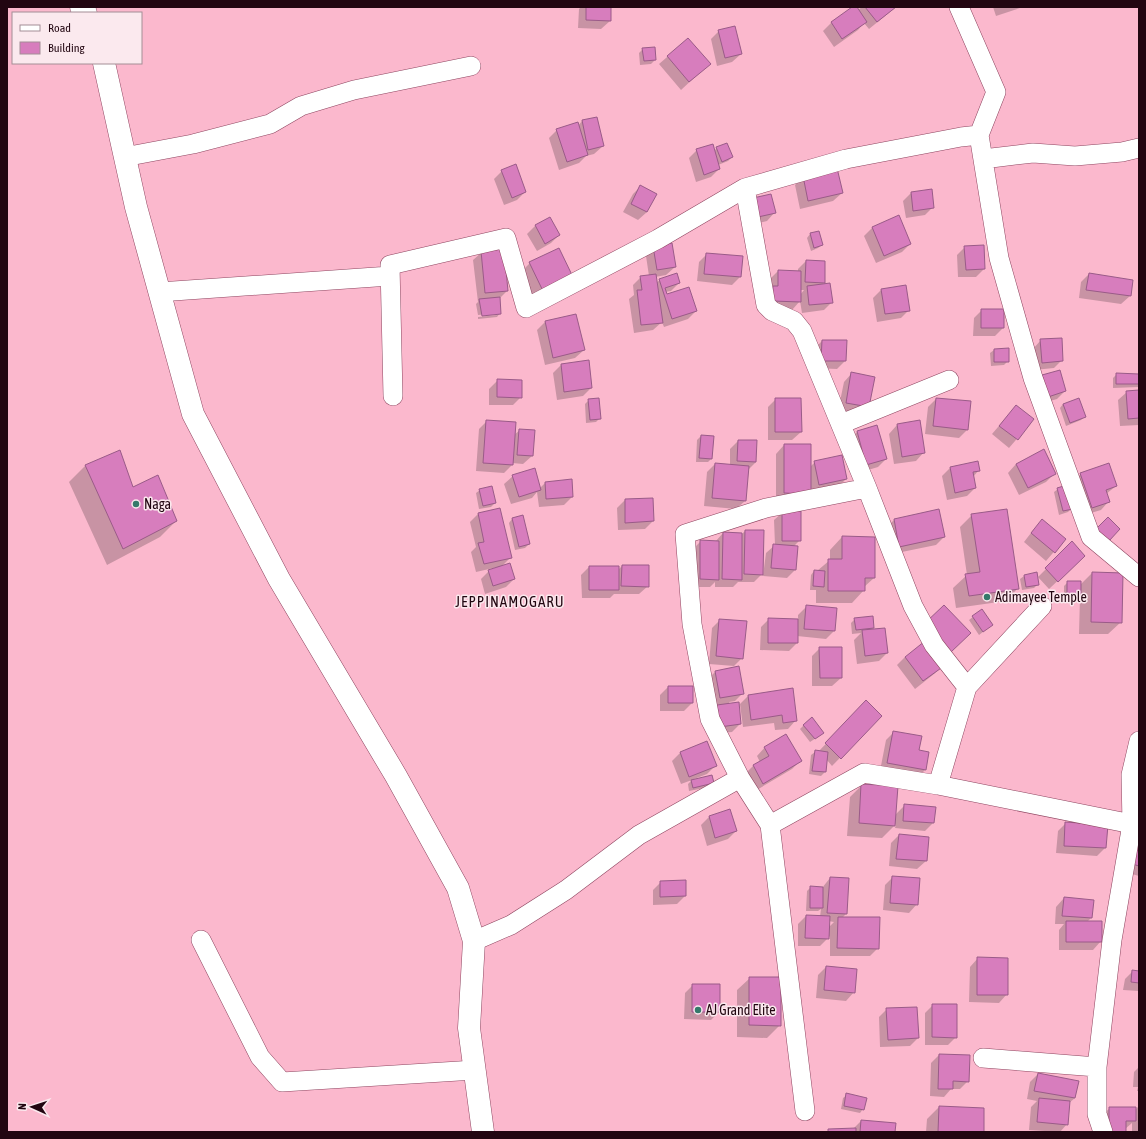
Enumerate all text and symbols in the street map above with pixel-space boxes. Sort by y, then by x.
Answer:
legend [12,12,142,64]
text: Road [48,21,71,35]
text: Building [48,41,86,55]
place label: Naga [144,496,171,512]
marker: Naga [131,499,141,509]
place label: Adimayee Temple [995,589,1087,605]
marker: Adimayee Temple [982,592,992,602]
district label: JEPPINAMOGARU [455,593,565,610]
place label: AJ Grand Elite [706,1002,776,1018]
marker: AJ Grand Elite [693,1005,703,1015]
north arrow [12,1087,52,1127]
text: N [16,1103,28,1110]

